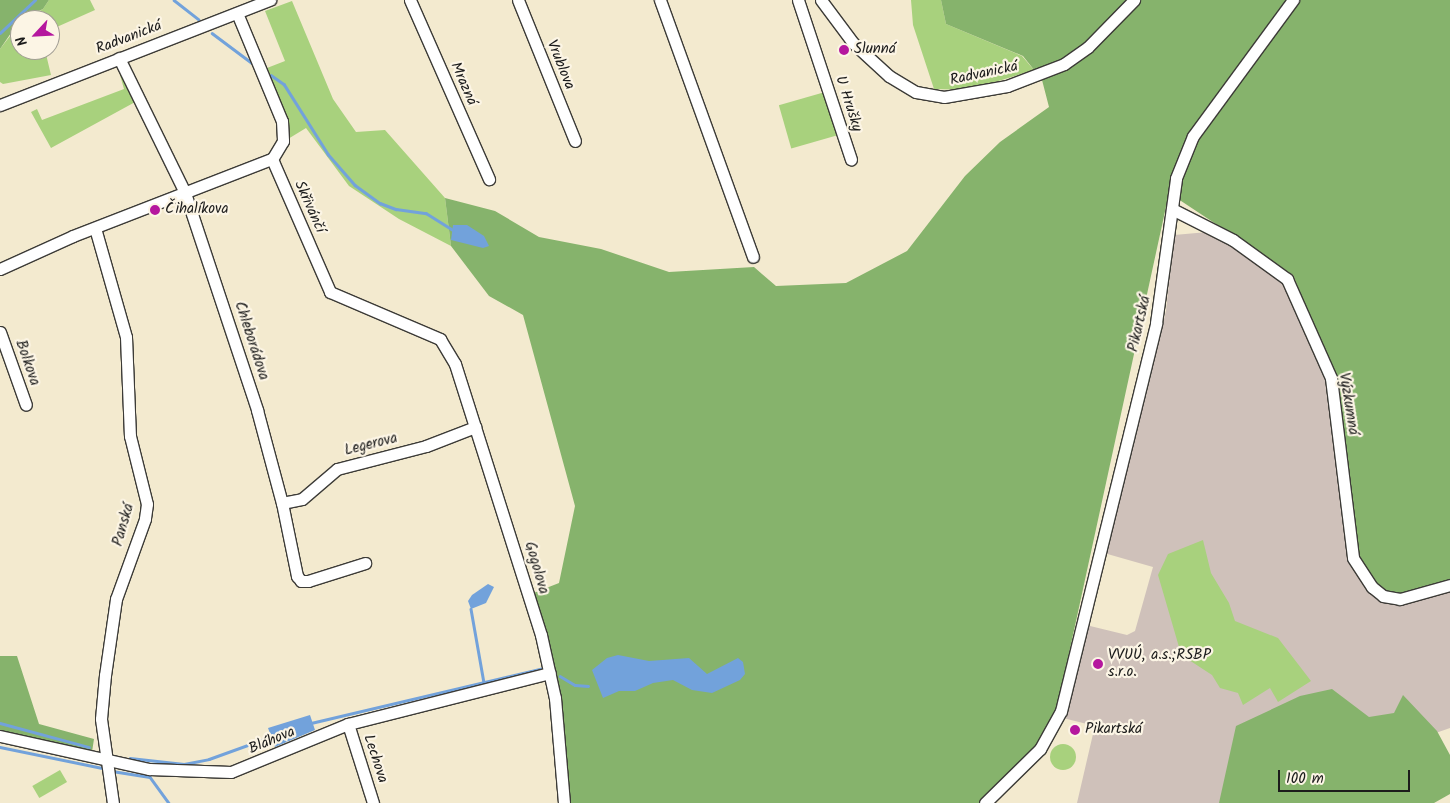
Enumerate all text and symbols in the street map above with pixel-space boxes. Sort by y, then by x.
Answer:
north arrow [10,10,60,60]
street label: Radvanická [94,17,164,59]
text: N [10,32,34,50]
street label: Vrublova [542,38,578,92]
place label: Slunná [854,41,896,59]
marker: Slunná [838,44,850,56]
street label: Radvanická [948,58,1020,90]
street label: Mrazná [446,60,480,108]
street label: U Hrušky [831,74,865,134]
street label: Skřivánčí [290,178,328,236]
place label: Čihalíkova [165,201,228,219]
marker: Čihalíkova [149,204,161,216]
street label: Pikartská [1125,294,1155,354]
street label: Chleborádova [230,299,272,383]
street label: Bolkova [11,338,43,388]
street label: Výzkumná [1334,372,1362,436]
street label: Legerova [343,430,399,460]
street label: Panská [109,502,139,548]
street label: Gogolova [520,540,552,596]
place label: VVUÚ, a.s.;RSBP s.r.o. [1108,646,1211,681]
marker: VVUÚ, a.s.;RSBP s.r.o. [1092,658,1104,670]
place label: Pikartská [1085,721,1142,739]
street label: Bláhova [246,723,298,759]
marker: Pikartská [1069,724,1081,736]
street label: Lechova [359,733,391,785]
scale bar [1280,760,1412,792]
text: 100 m [1286,767,1324,791]

